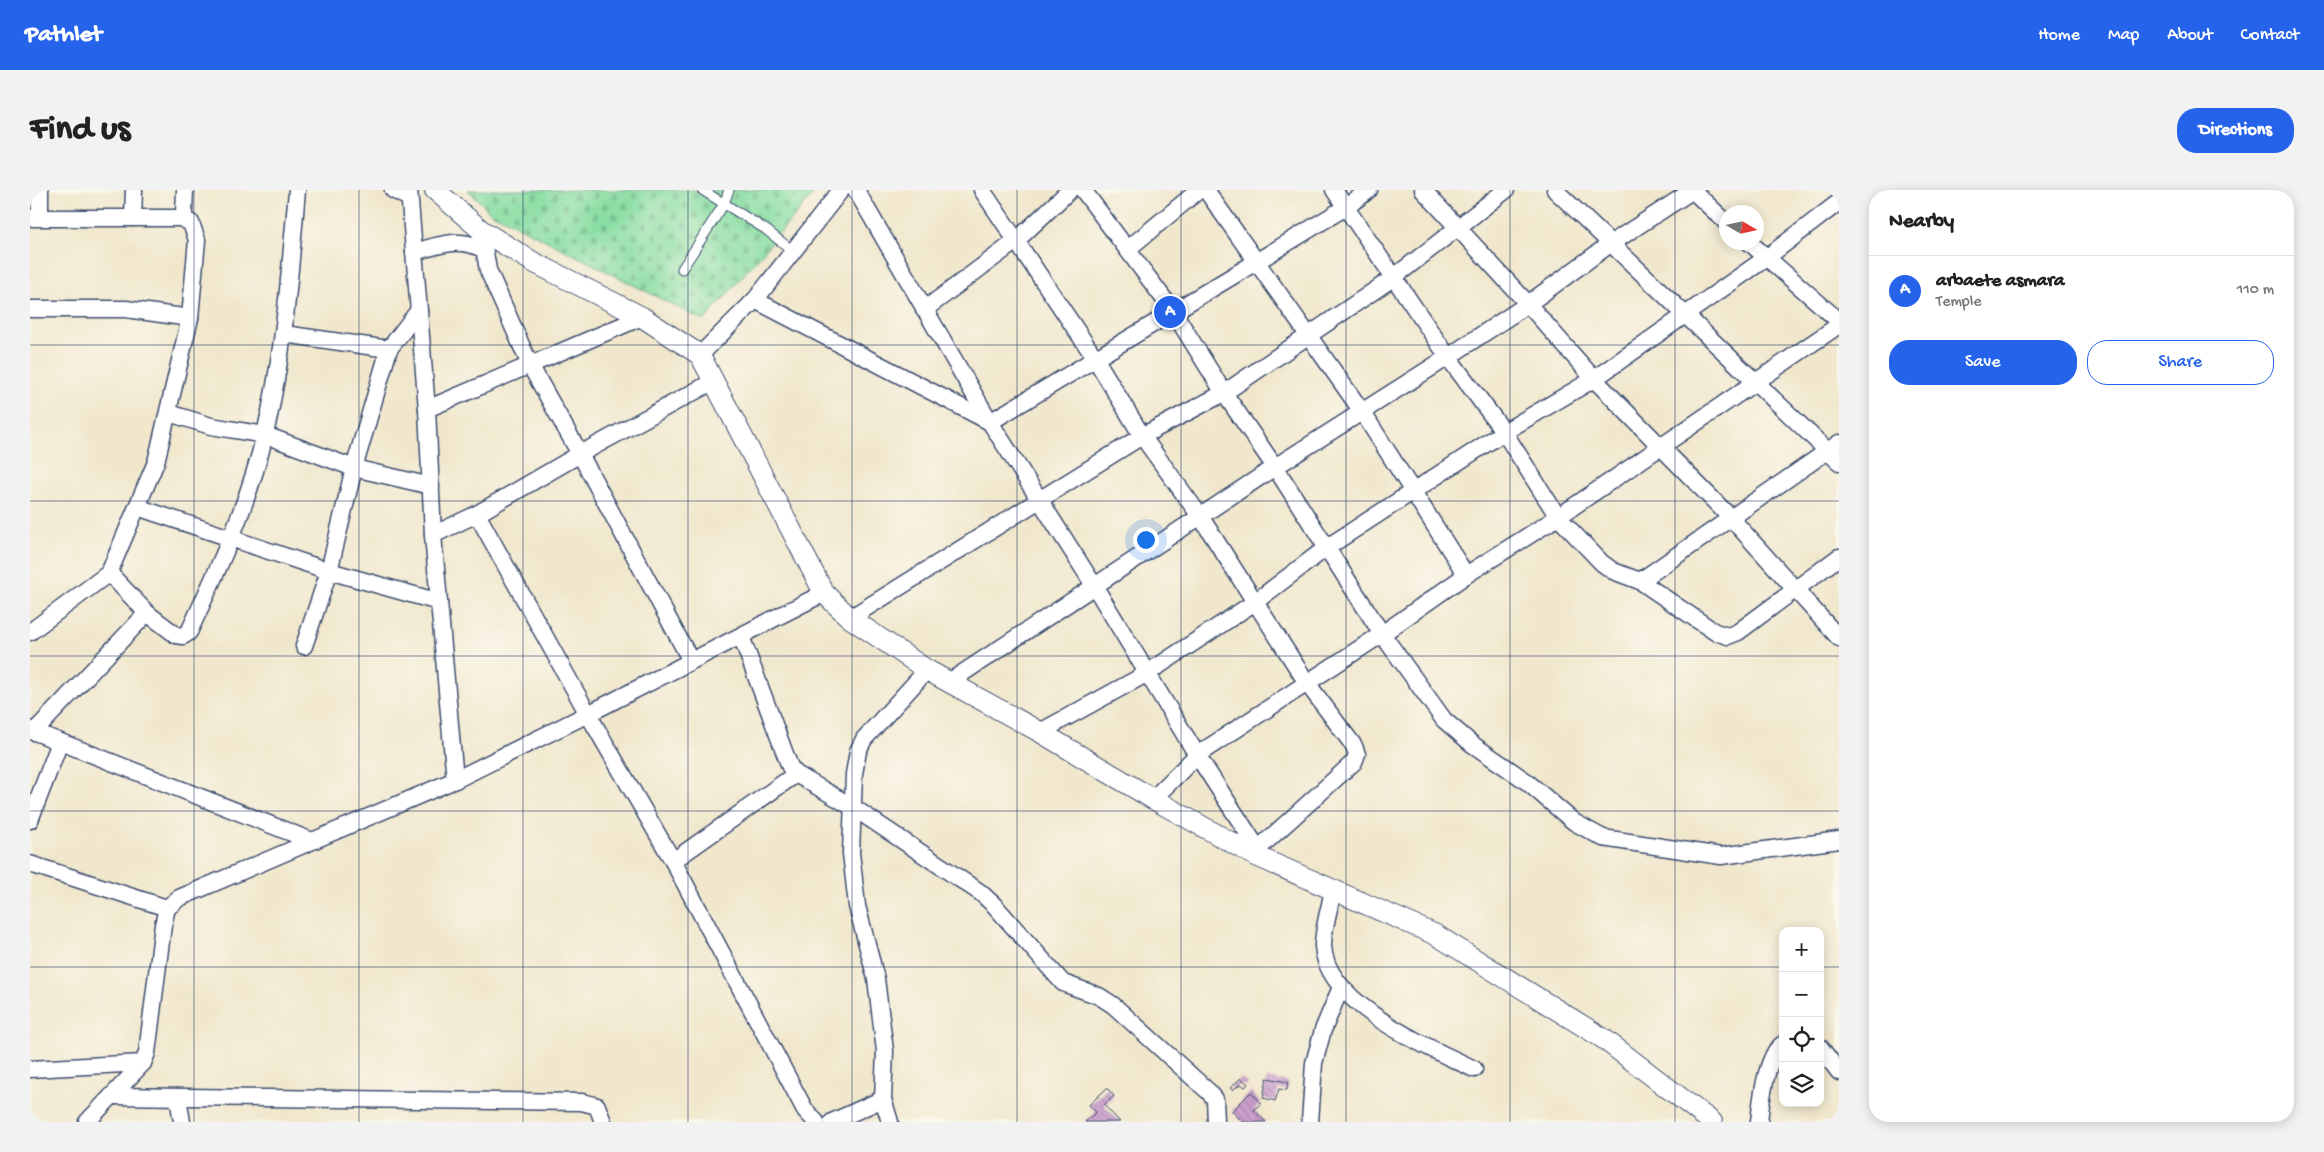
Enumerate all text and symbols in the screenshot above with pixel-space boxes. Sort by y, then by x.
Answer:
text: Pathlet [25,21,102,50]
text: Home [2038,25,2080,46]
text: Map [2108,25,2139,46]
text: About [2167,25,2213,46]
text: Contact [2241,25,2299,46]
button: Directions [2177,108,2294,153]
text: Find us [30,110,130,151]
north arrow [1719,205,1764,250]
text: Nearby [1889,210,1954,235]
text: arbaete asmara [1936,270,2065,293]
text: A [1900,281,1910,300]
text: 110 m [2237,281,2274,300]
pin: A [1154,293,1186,331]
text: Temple [1936,293,1981,312]
button: Save [1889,340,2077,385]
button: Share [2087,340,2274,385]
your location [1133,527,1159,553]
map controls [1779,927,1824,1107]
button: + [1779,927,1824,972]
button: − [1779,972,1824,1017]
button: locate [1779,1017,1824,1062]
button: layers [1779,1062,1824,1107]

